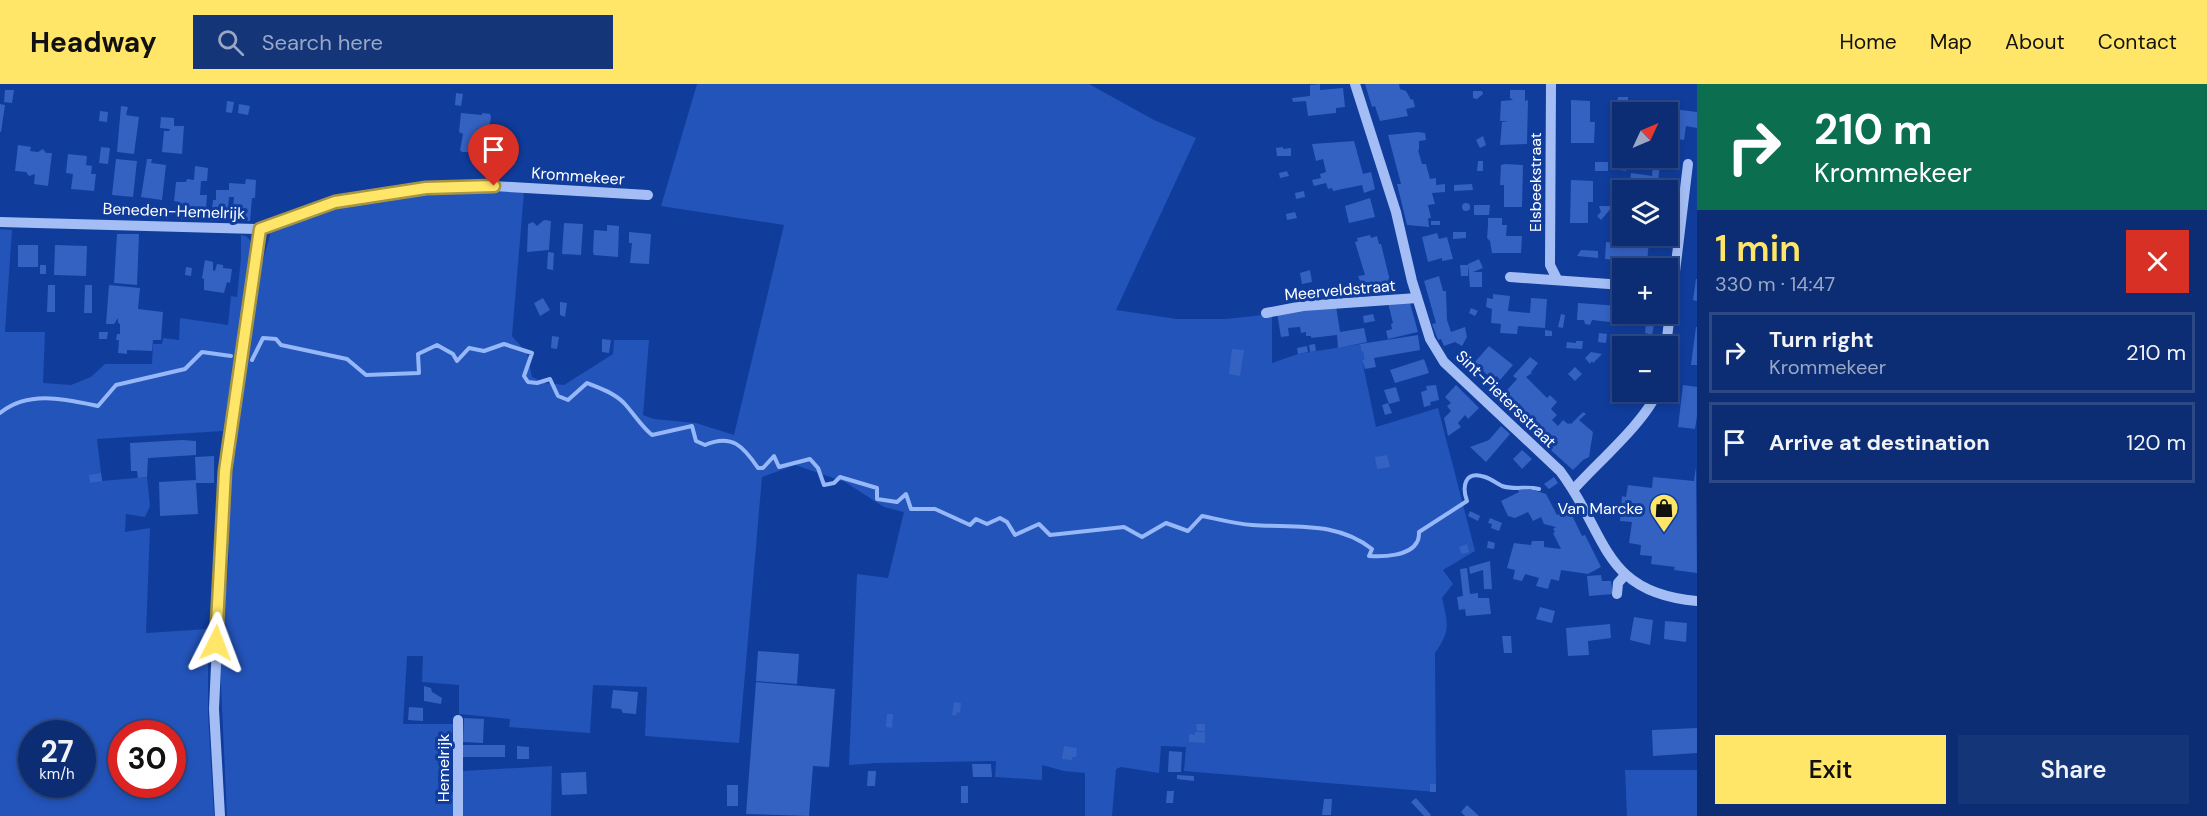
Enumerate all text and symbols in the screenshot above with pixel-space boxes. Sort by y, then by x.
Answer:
search box [193,15,613,69]
text: Headway [30,24,157,61]
icon: search [214,26,247,59]
text: Search here [262,28,383,57]
text: Home [1839,28,1897,56]
text: Map [1930,28,1972,56]
text: About [2005,28,2065,56]
text: Contact [2098,28,2177,56]
north arrow [1612,102,1678,168]
map controls [1612,102,1678,402]
text: 210 m [1814,102,1932,157]
icon: right [1715,108,1793,186]
pin [468,124,519,186]
street label: Elsbeekstraat [1525,132,1546,232]
icon: arrive [477,133,510,166]
text: Krommekeer [1814,155,1972,190]
street label: Krommekeer [531,162,626,190]
button: layers [1612,180,1678,246]
street label: Beneden-Hemelrijk [102,198,246,224]
text: 1 min [1715,225,1801,272]
button: close [2126,230,2189,293]
button: + [1612,258,1678,324]
text: 330 m · 14:47 [1715,271,1835,297]
street label: Meerveldstraat [1283,275,1397,305]
text: Turn right [1769,325,1874,354]
button: − [1612,336,1678,402]
icon: right [1718,336,1751,369]
text: 210 m [2126,338,2186,367]
street label: Sint-Pietersstraat [1451,346,1561,452]
text: Krommekeer [1769,354,1886,380]
icon: arrive [1718,426,1751,459]
text: Arrive at destination [1769,428,1990,457]
text: 120 m [2126,428,2186,457]
shop icon: Van Marcke [1648,492,1680,534]
place label: Van Marcke [1558,498,1643,519]
position arrow [184,611,248,675]
speed limit sign: 30 [108,720,186,798]
text: 27 [40,732,74,771]
street label: Hemelrijk [433,734,454,802]
button: Exit [1715,735,1946,804]
button: Share [1958,735,2189,804]
text: km/h [39,764,75,784]

